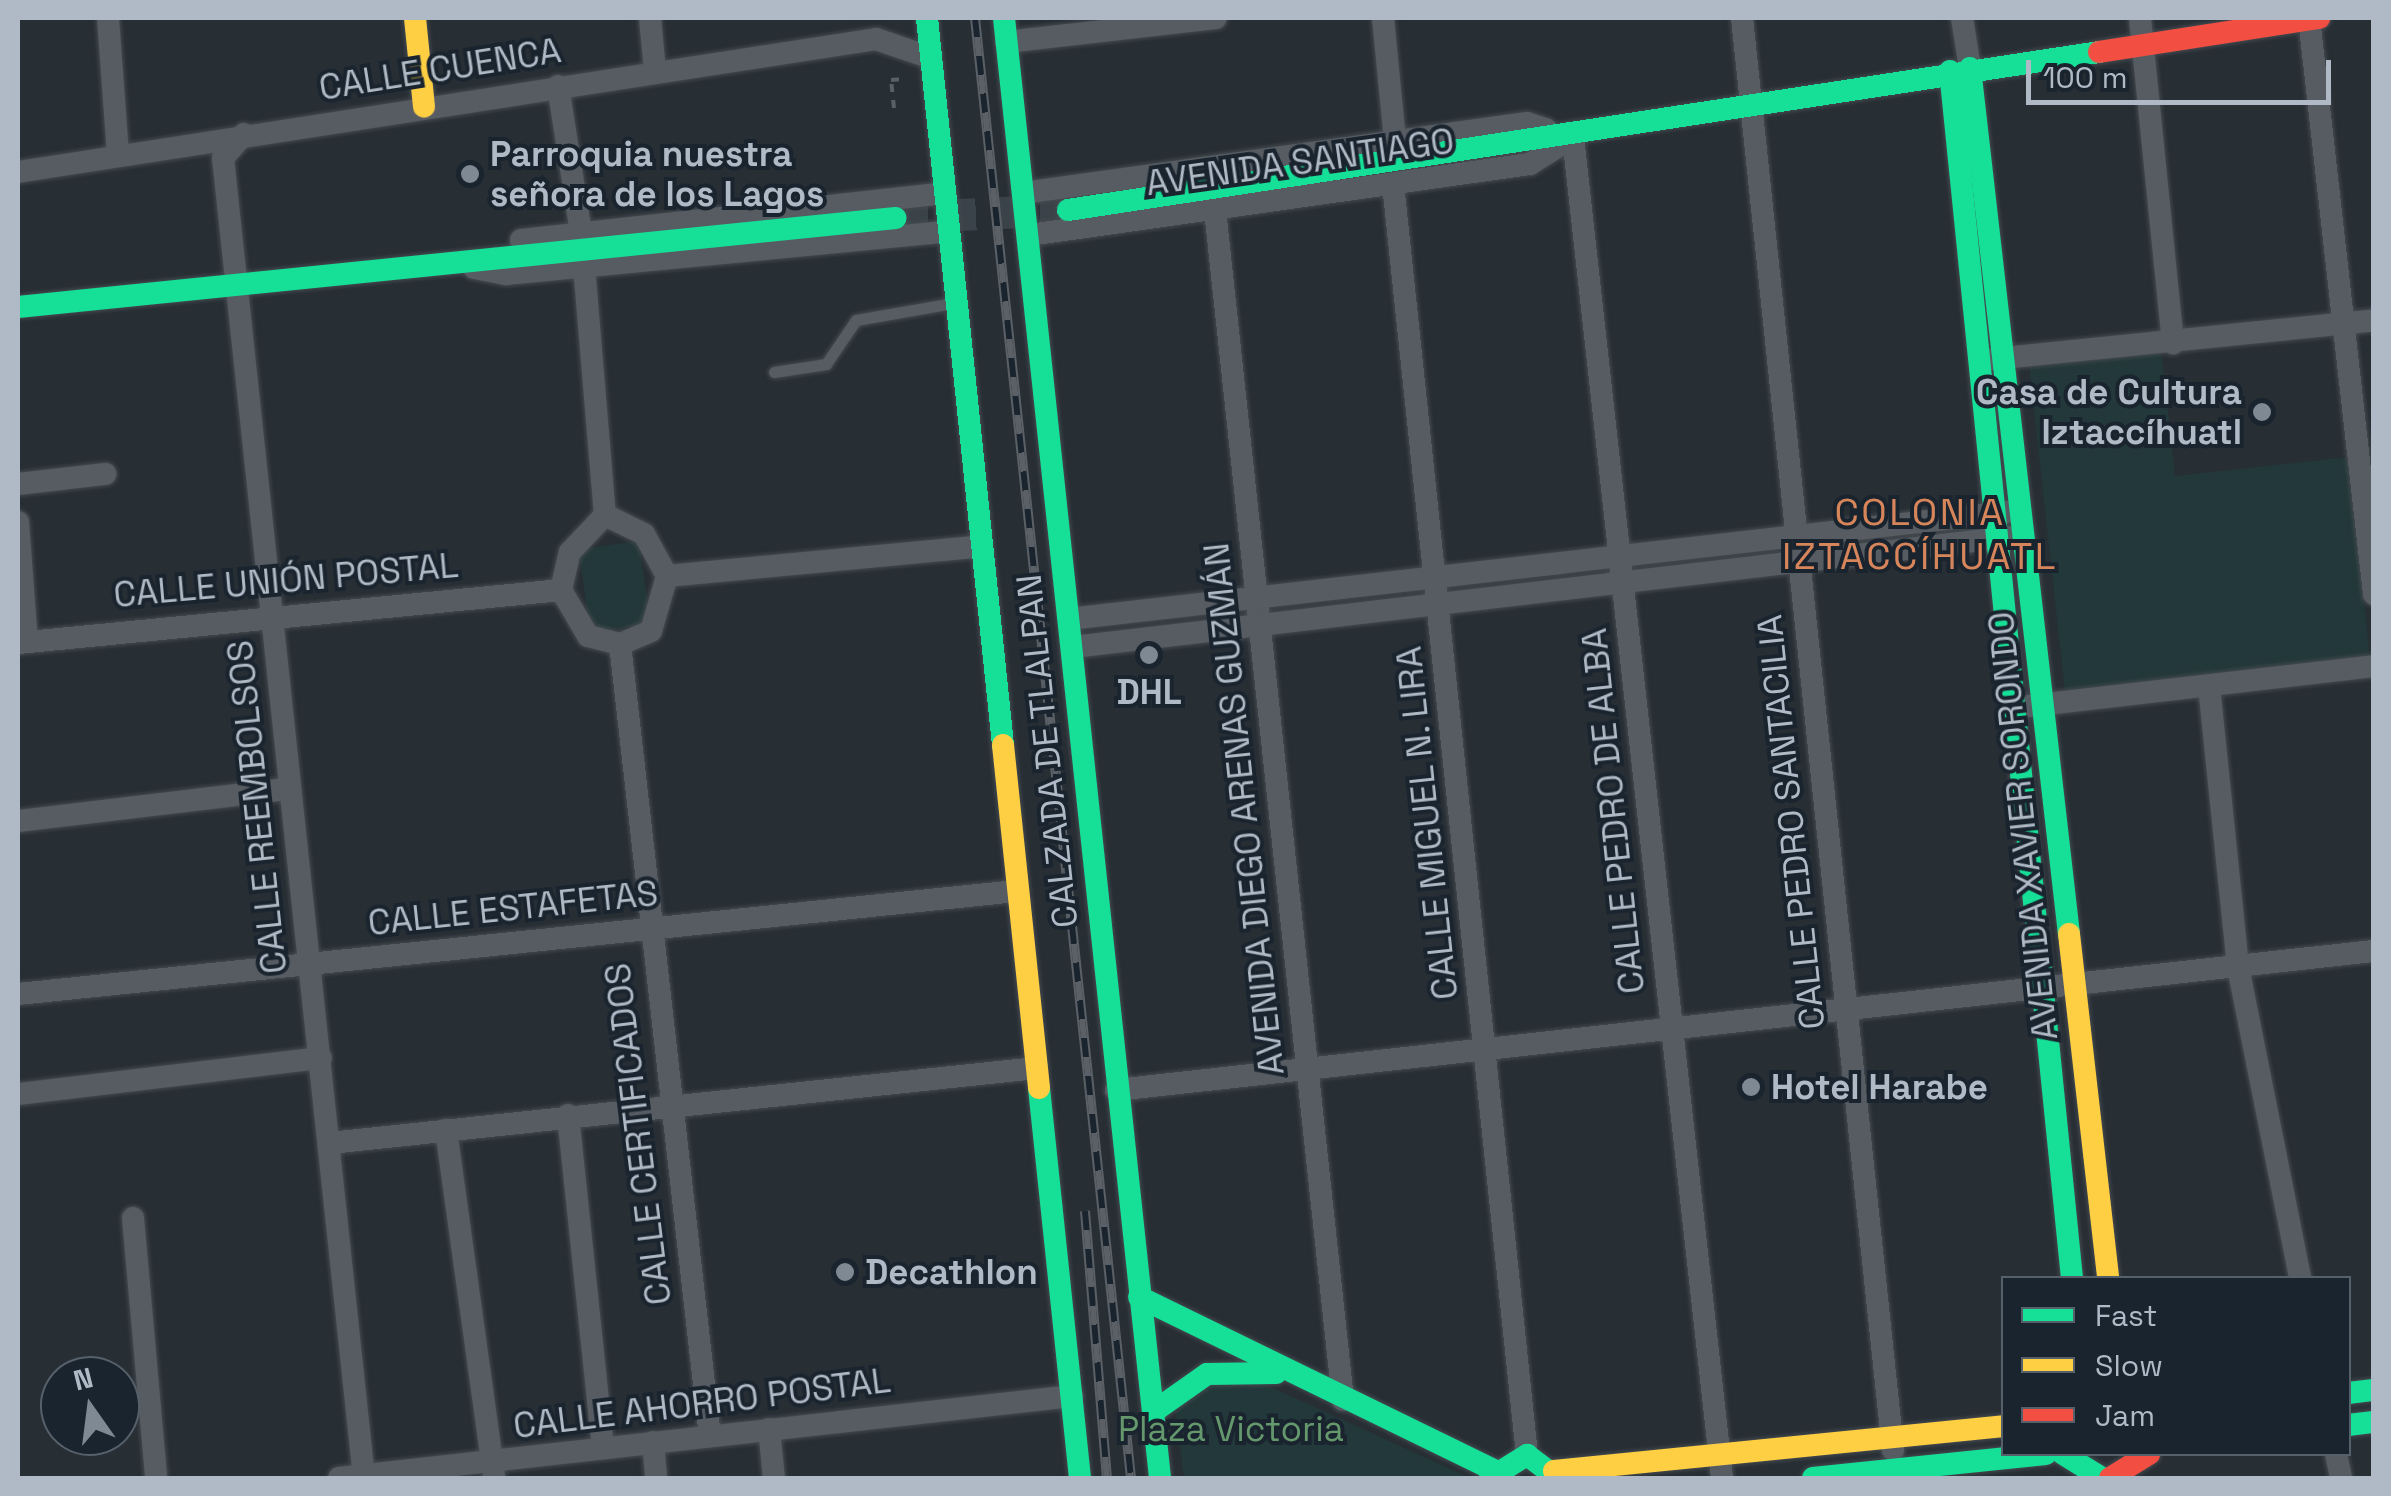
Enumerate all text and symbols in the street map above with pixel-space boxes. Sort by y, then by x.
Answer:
street label: CALLE CUENCA [316,29,564,109]
scale bar [2031,40,2336,102]
text: 100 m [2043,58,2128,97]
street label: AVENIDA SANTIAGO [1143,120,1457,204]
place label: Parroquia nuestra señora de los Lagos [490,133,824,215]
marker: Parroquia nuestra señora de los Lagos [459,163,481,185]
place label: Casa de Cultura Iztaccíhuatl [1976,371,2242,453]
marker: Casa de Cultura Iztaccíhuatl [2251,401,2273,423]
district label: COLONIA IZTACCÍHUATL [1782,490,2058,580]
street label: AVENIDA DIEGO ARENAS GUZMÁN [1195,540,1293,1078]
street label: CALLE UNIÓN POSTAL [112,544,460,616]
street label: CALZADA DE TLALPAN [1007,571,1087,931]
street label: AVENIDA XAVIER SORONDO [1980,609,2066,1043]
street label: CALLE PEDRO SANTACILIA [1748,613,1834,1031]
street label: CALLE PEDRO DE ALBA [1573,626,1653,996]
street label: CALLE REEMBOLSOS [219,638,295,976]
street label: CALLE MIGUEL N. LIRA [1387,643,1467,1003]
marker: DHL [1138,644,1160,666]
place label: DHL [1116,671,1182,713]
street label: CALLE ESTAFETAS [366,872,660,944]
street label: CALLE CERTIFICADOS [596,961,680,1307]
place label: Hotel Harabe [1771,1066,1988,1108]
marker: Hotel Harabe [1740,1076,1762,1098]
place label: Decathlon [865,1251,1038,1293]
marker: Decathlon [834,1261,856,1283]
legend [2001,1276,2351,1456]
text: Fast [2095,1296,2157,1335]
text: Slow [2095,1346,2163,1385]
north arrow [40,1356,140,1456]
text: N [70,1359,97,1399]
street label: CALLE AHORRO POSTAL [511,1359,893,1447]
text: Jam [2095,1396,2155,1435]
park label: Plaza Victoria [1118,1408,1344,1450]

